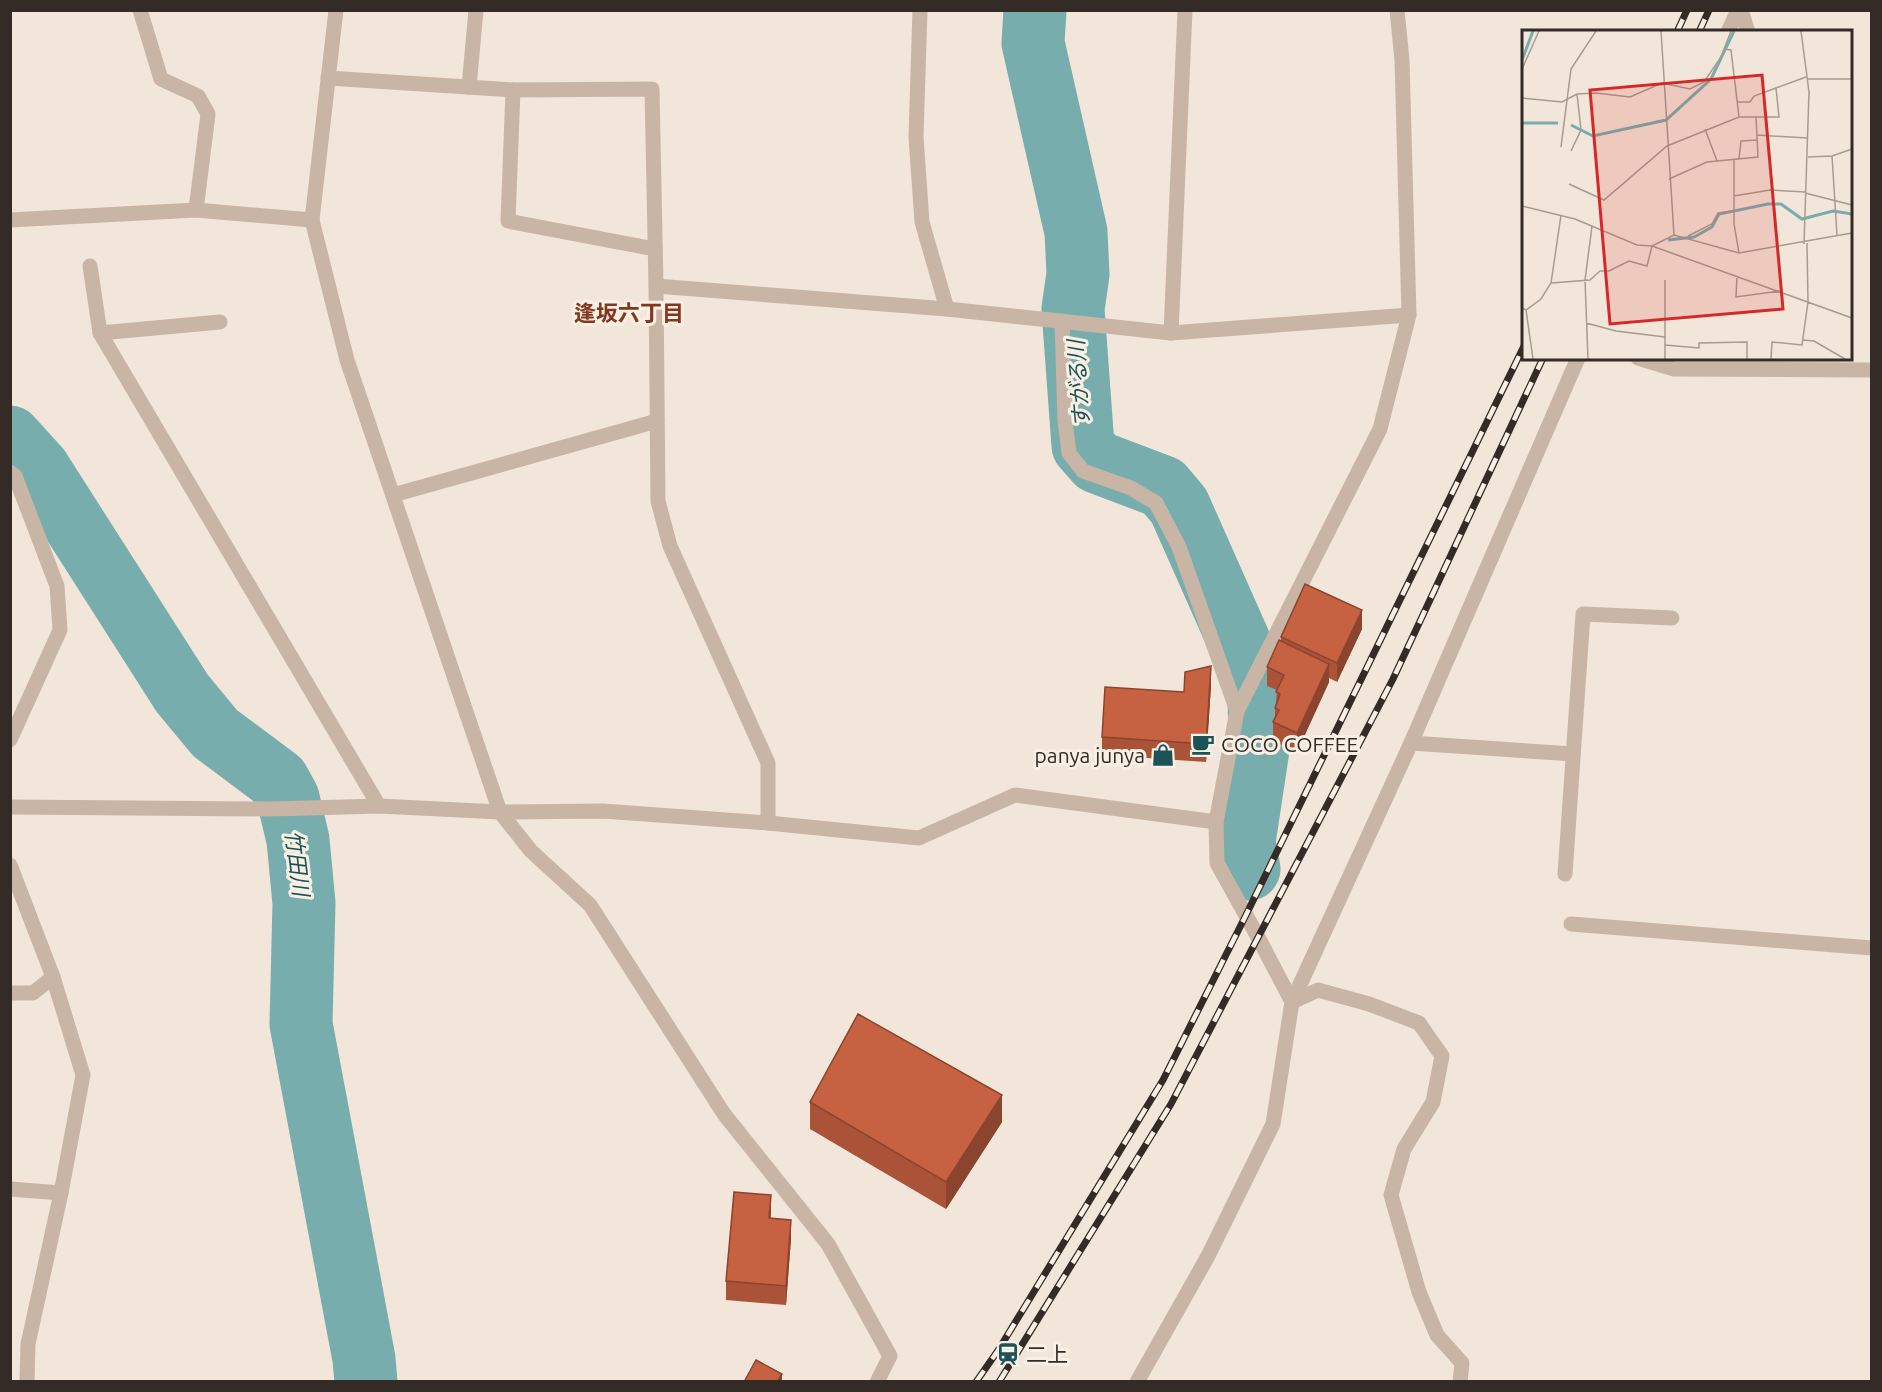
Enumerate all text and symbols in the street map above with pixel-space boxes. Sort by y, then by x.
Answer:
inset map [1522,30,1852,360]
district label: 逢坂六丁目 [574,300,684,325]
water label: すがる川 [1062,337,1094,429]
cafe icon: COCO COFFEE [1190,731,1216,757]
place label: COCO COFFEE [1221,732,1358,756]
shop icon: panya junya [1150,742,1176,768]
place label: panya junya [1035,743,1145,767]
water label: 竹田川 [282,829,315,899]
station icon: 二上 [995,1341,1021,1367]
place label: 二上 [1026,1342,1068,1366]

